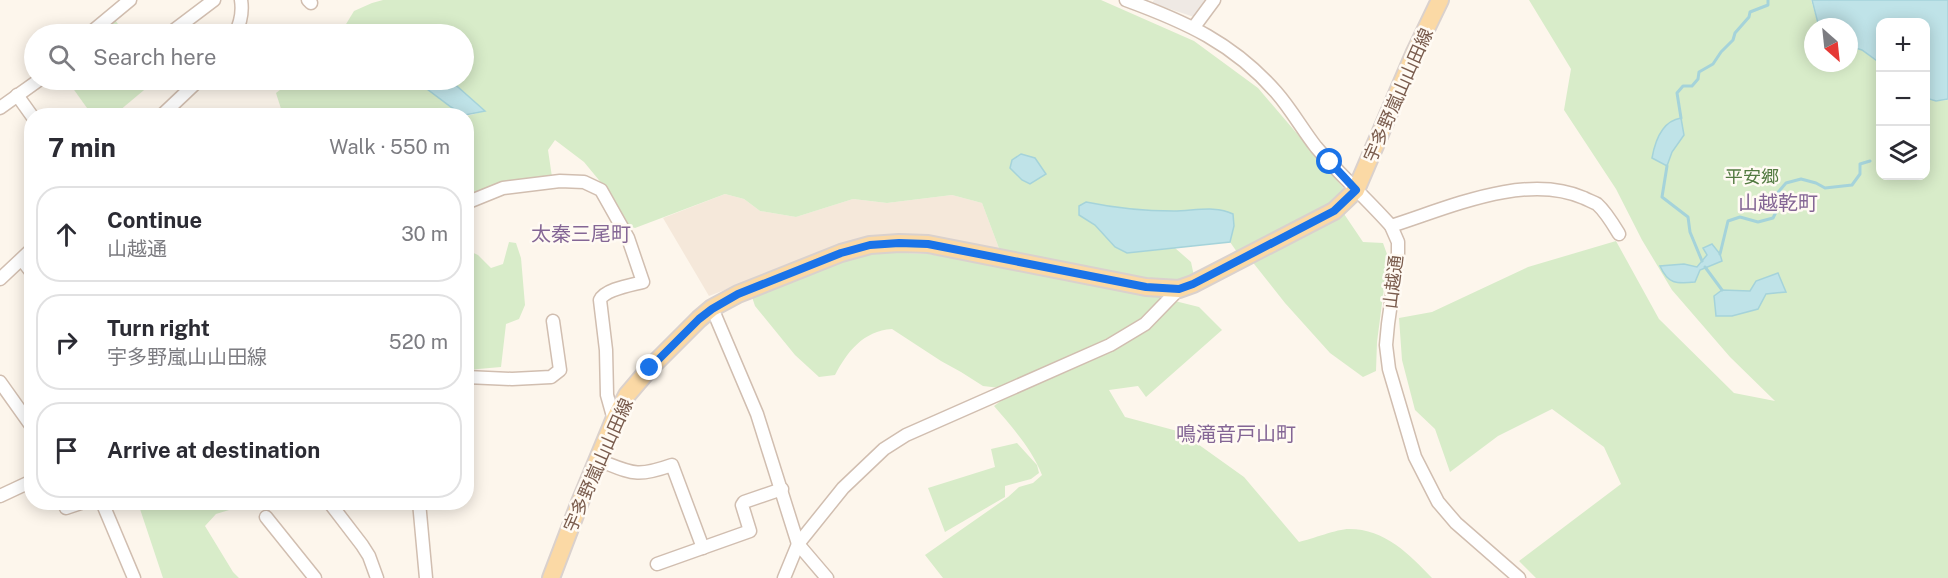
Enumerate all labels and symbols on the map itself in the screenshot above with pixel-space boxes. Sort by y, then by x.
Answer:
north arrow [1804,18,1858,72]
street label: 宇多野嵐山山田線 [1359,25,1437,165]
route start [1316,148,1342,174]
park label: 平安郷 [1725,166,1779,187]
district label: 山越乾町 [1738,191,1818,215]
district label: 太秦三尾町 [531,222,631,246]
street label: 山越通 [1379,254,1407,310]
route end [636,354,662,380]
street label: 宇多野嵐山山田線 [559,395,637,535]
district label: 鳴滝音戸山町 [1176,422,1296,446]

